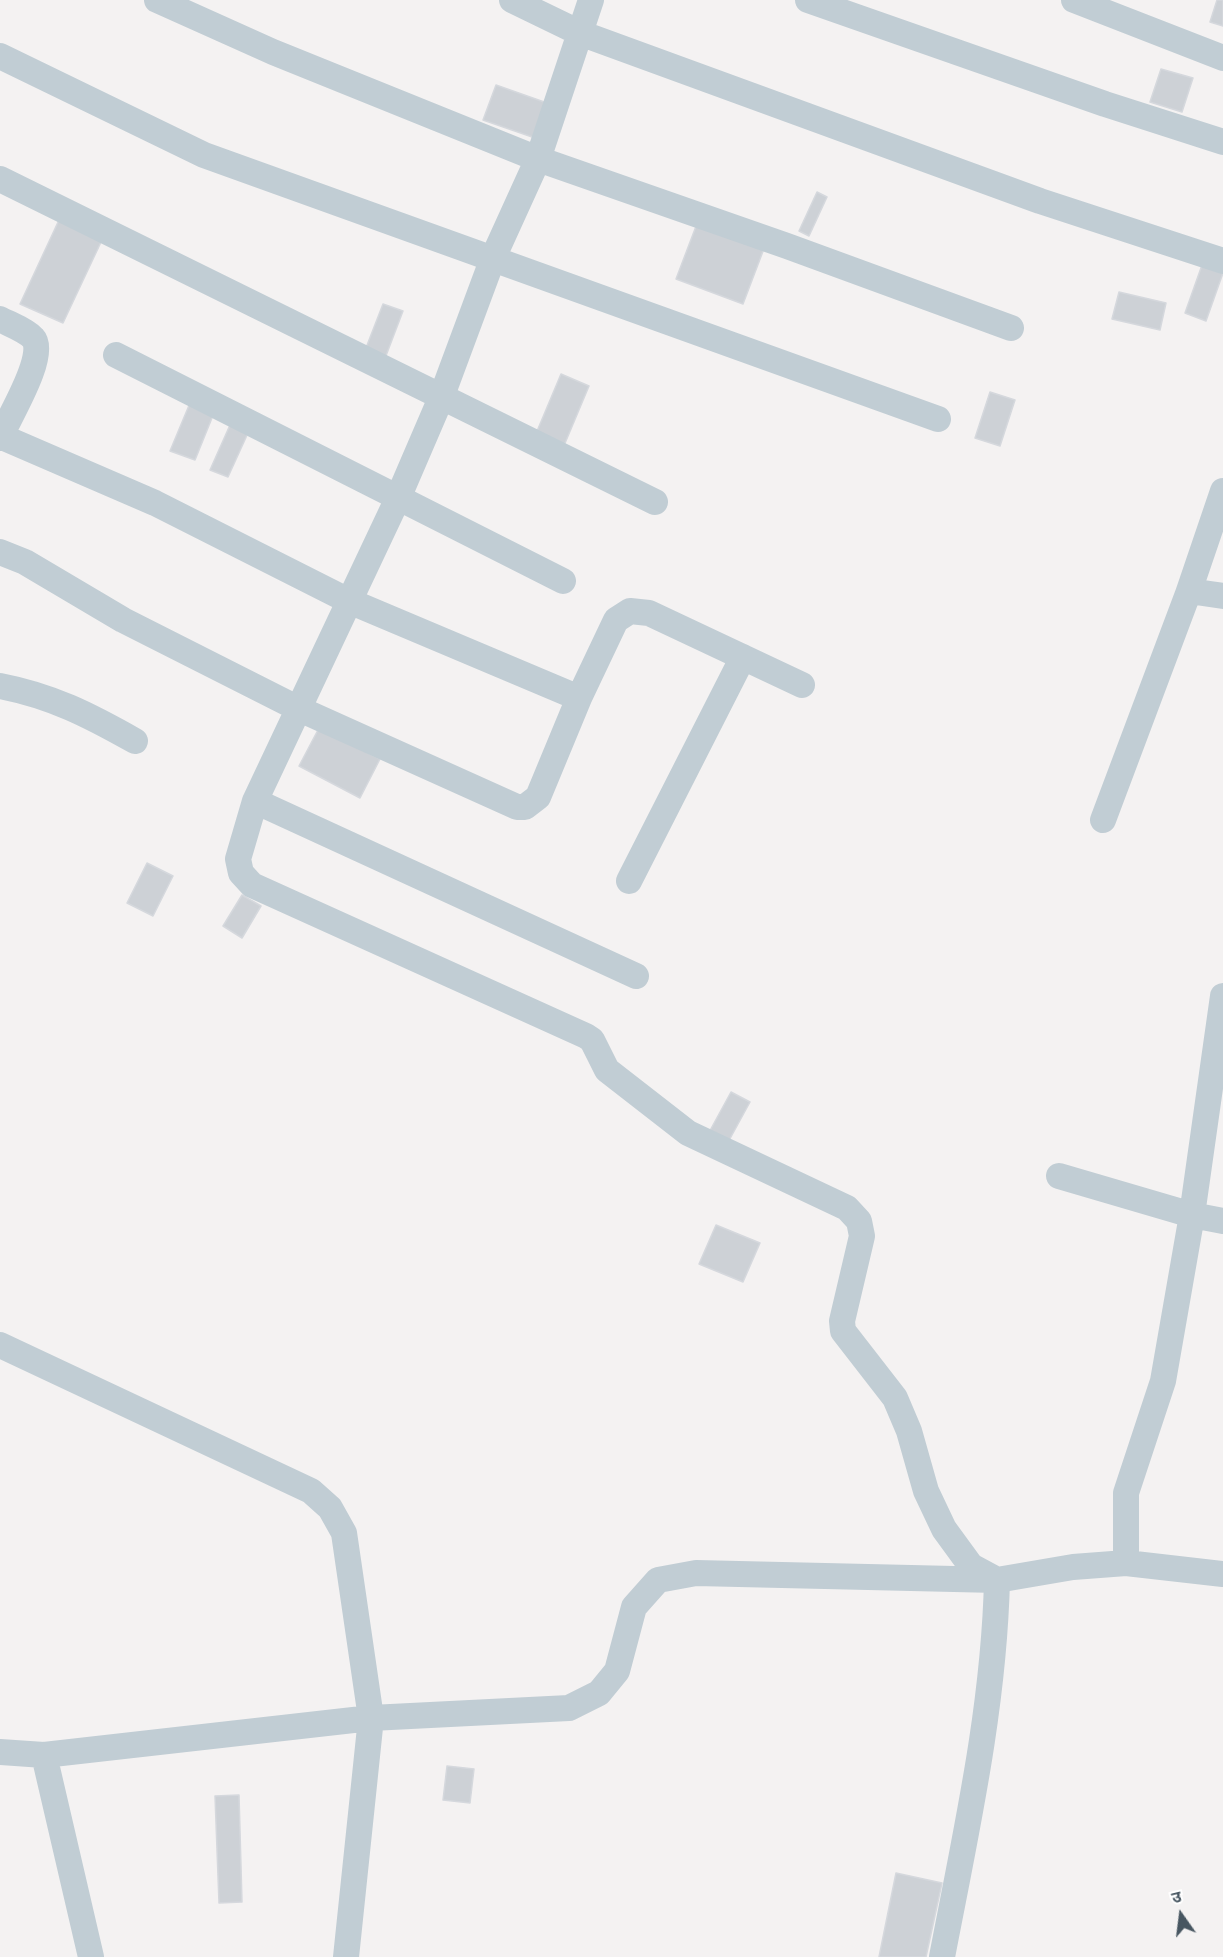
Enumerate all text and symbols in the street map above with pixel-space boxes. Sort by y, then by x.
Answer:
north arrow [1151,1885,1211,1945]
text: उ [1170,1889,1183,1906]

